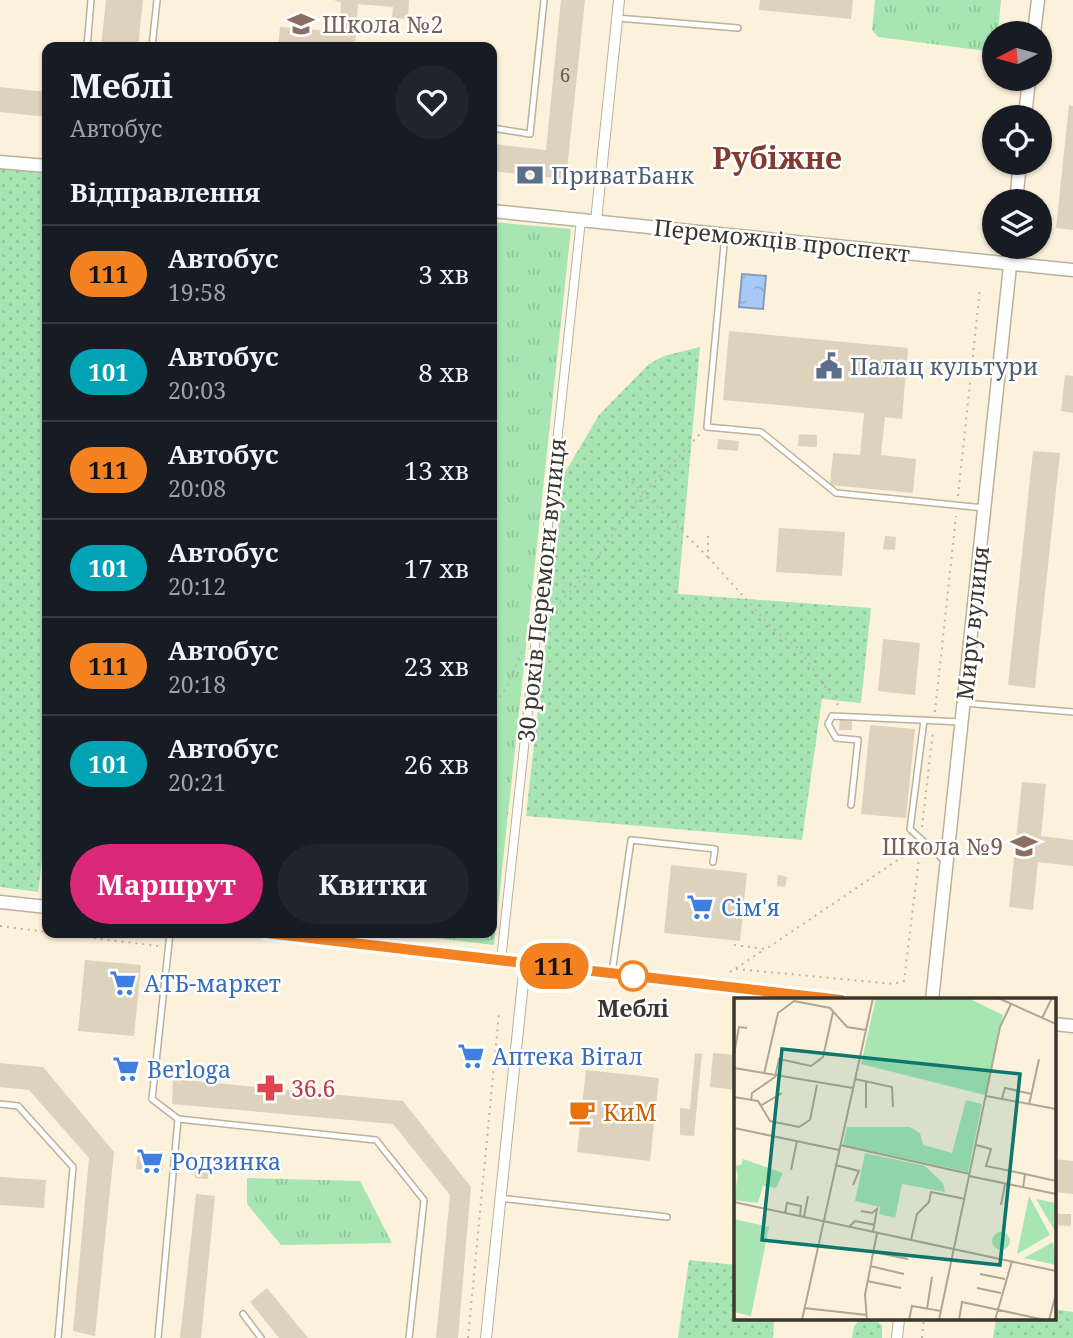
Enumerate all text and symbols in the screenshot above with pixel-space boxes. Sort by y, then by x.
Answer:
place label: Школа №2 [322,8,443,40]
school or university icon: Школа №2 [286,9,316,39]
north arrow [982,21,1052,91]
map controls [982,21,1052,259]
house number: 6 [560,62,570,88]
text: Меблі [70,63,173,108]
button: heart [395,65,469,139]
button: locate [982,105,1052,175]
text: Автобус [70,112,162,144]
district label: Рубіжне [712,137,842,178]
place label: ПриватБанк [551,159,694,191]
bank icon: ПриватБанк [515,160,545,190]
text: Відправлення [70,174,260,210]
button: layers [982,189,1052,259]
street label: Переможців проспект [652,211,912,269]
text: Автобус [168,240,278,276]
text: 3 хв [418,256,469,292]
text: 111 [88,257,129,290]
text: 19:58 [168,276,226,308]
text: Автобус [168,338,278,374]
place label: Палац культури [850,350,1038,382]
public building icon: Палац культури [814,351,844,381]
text: 8 хв [418,354,469,390]
text: 101 [88,355,129,388]
text: 20:03 [168,374,226,406]
text: Автобус [168,436,278,472]
street label: 30 років Перемоги вулиця [509,436,573,744]
text: 13 хв [404,452,469,488]
text: 111 [88,453,129,486]
text: 20:08 [168,472,226,504]
text: Автобус [168,534,278,570]
street label: Миру вулиця [948,544,996,702]
text: 17 хв [404,550,469,586]
text: 101 [88,551,129,584]
text: 20:12 [168,570,226,602]
text: Автобус [168,632,278,668]
text: 23 хв [404,648,469,684]
text: 111 [88,649,129,682]
text: 20:18 [168,668,226,700]
text: Автобус [168,730,278,766]
text: 26 хв [404,746,469,782]
text: 101 [88,747,129,780]
text: 20:21 [168,766,226,798]
place label: Школа №9 [882,830,1003,862]
school or university icon: Школа №9 [1009,831,1039,861]
button: Маршрут [70,844,263,924]
button: Квитки [277,844,469,924]
place label: Сім'я [721,891,780,923]
supermarket icon: Сім'я [685,892,715,922]
line badge: 111 [514,943,594,989]
text: 111 [534,949,574,982]
marker: Меблі [618,961,648,991]
place label: АТБ-маркет [144,967,281,999]
supermarket icon: АТБ-маркет [108,968,138,998]
place label: Меблі [597,992,669,1024]
inset map [734,998,1056,1320]
place label: Аптека Вітал [492,1040,643,1072]
supermarket icon: Аптека Вітал [456,1041,486,1071]
place label: Berloga [147,1053,231,1085]
supermarket icon: Berloga [111,1054,141,1084]
place label: 36.6 [291,1072,335,1104]
pharmacy icon: 36.6 [255,1073,285,1103]
place label: КиМ [603,1096,657,1128]
cafe icon: КиМ [567,1097,597,1127]
place label: Родзинка [171,1145,281,1177]
supermarket icon: Родзинка [135,1146,165,1176]

